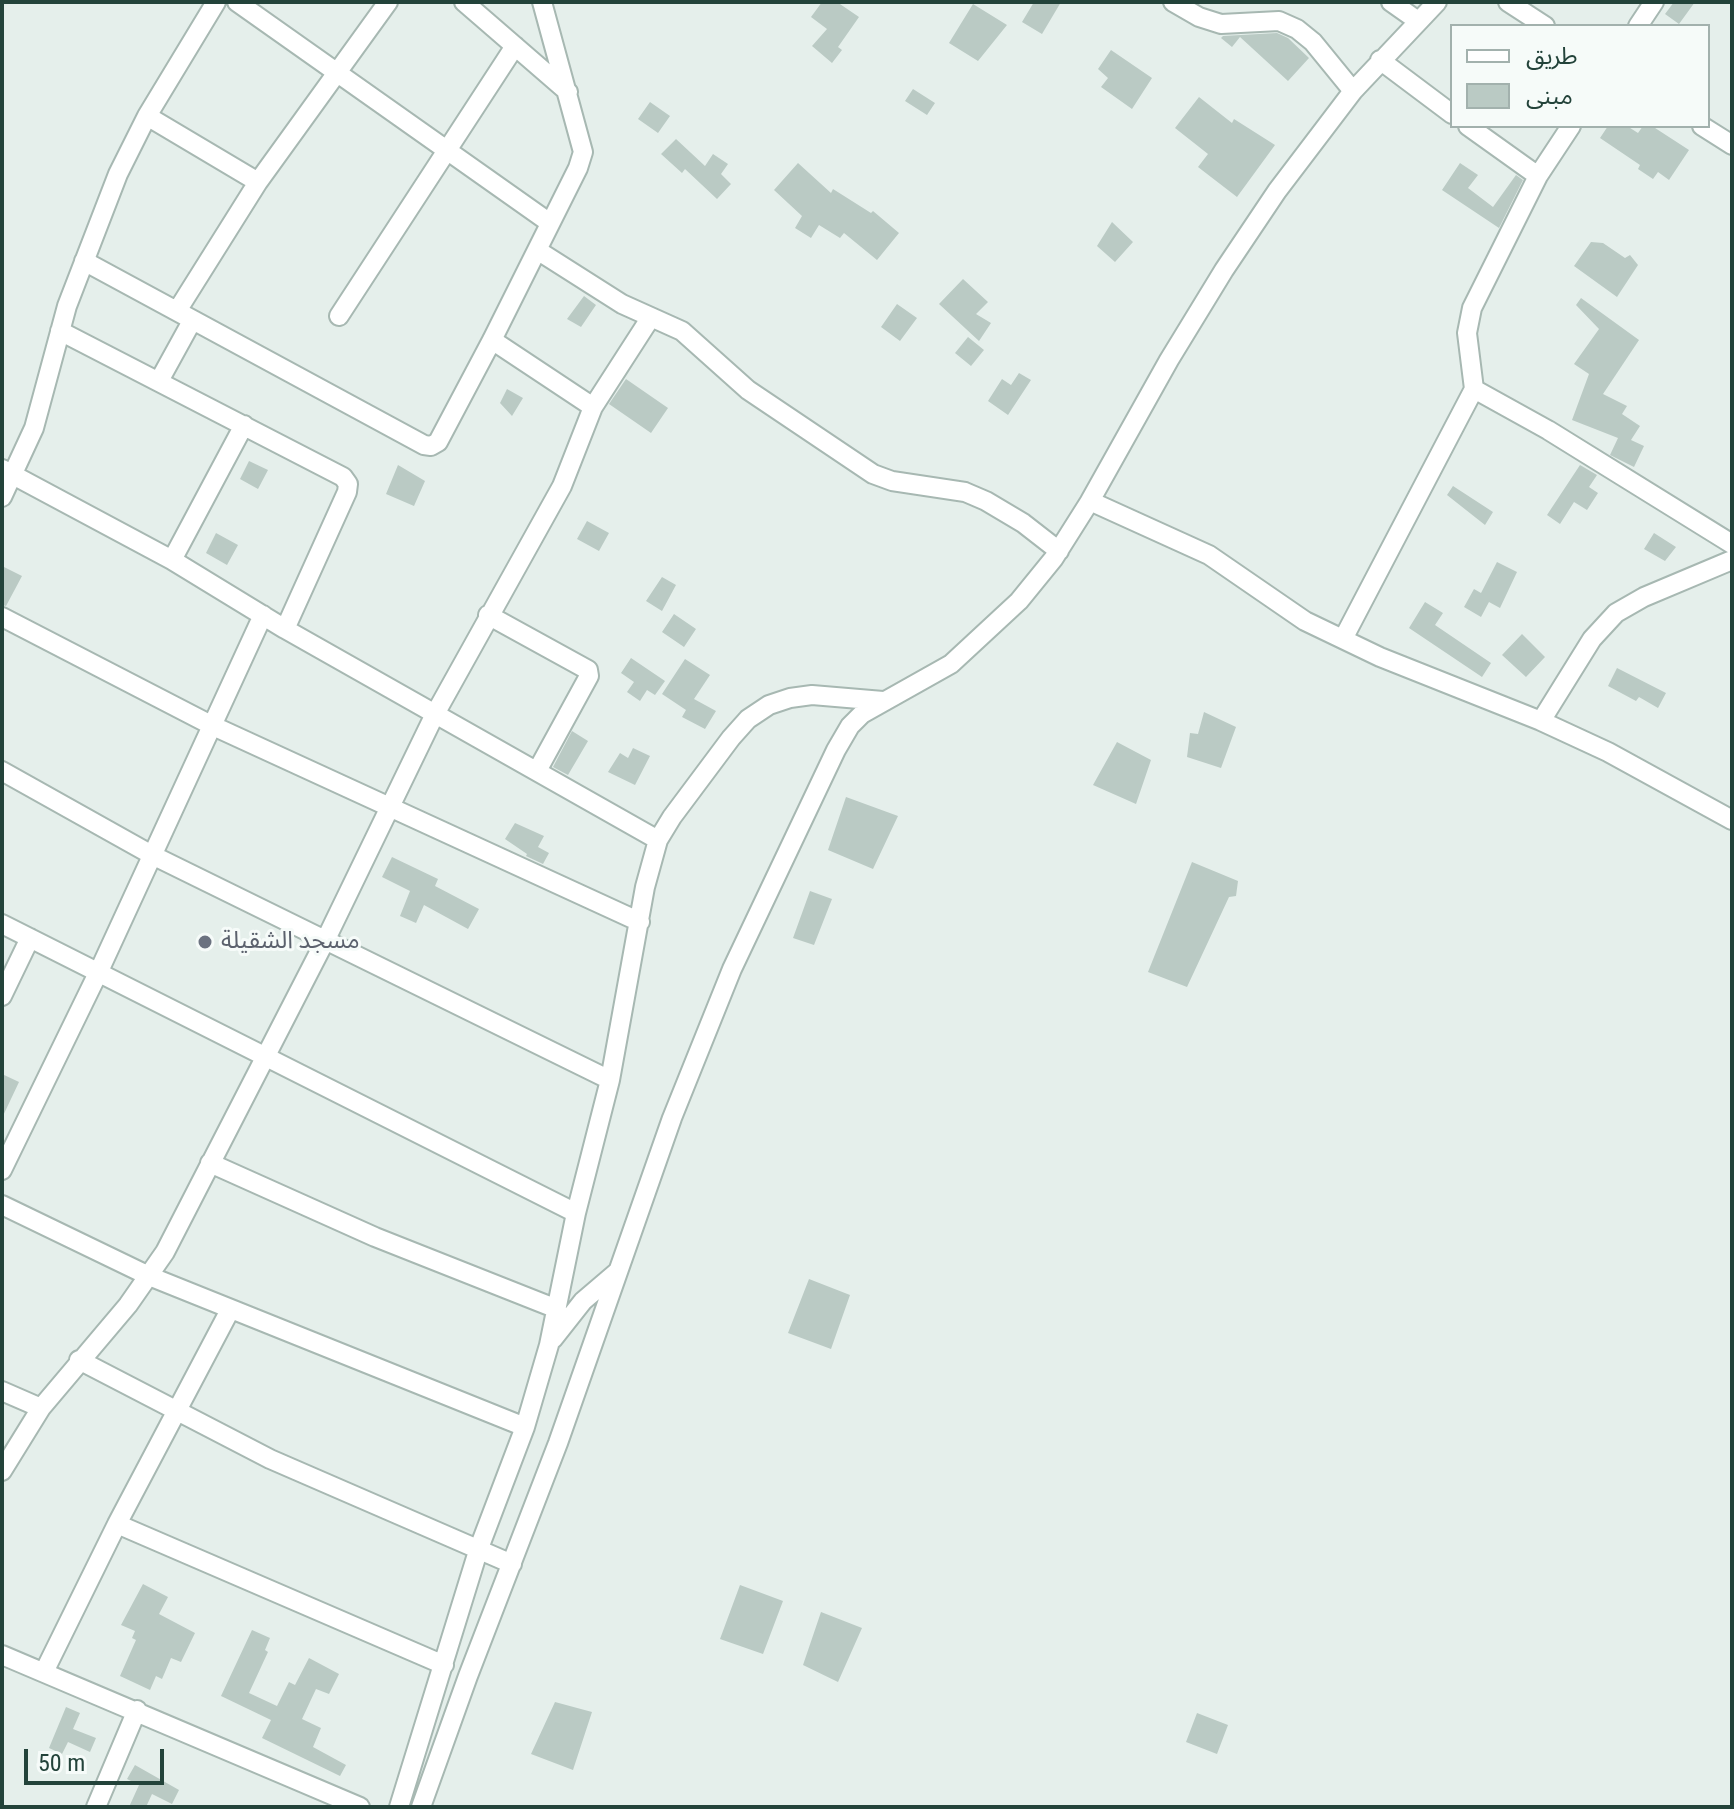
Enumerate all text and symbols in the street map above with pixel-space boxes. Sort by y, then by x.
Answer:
legend [1450,24,1710,128]
text: طريق [1526,42,1578,70]
text: مبنى [1526,82,1573,110]
place label: مسجد الشقيلة [221,928,360,956]
marker: مسجد الشقيلة [196,933,214,951]
scale bar [28,1733,168,1783]
text: 50 m [38,1749,85,1777]

